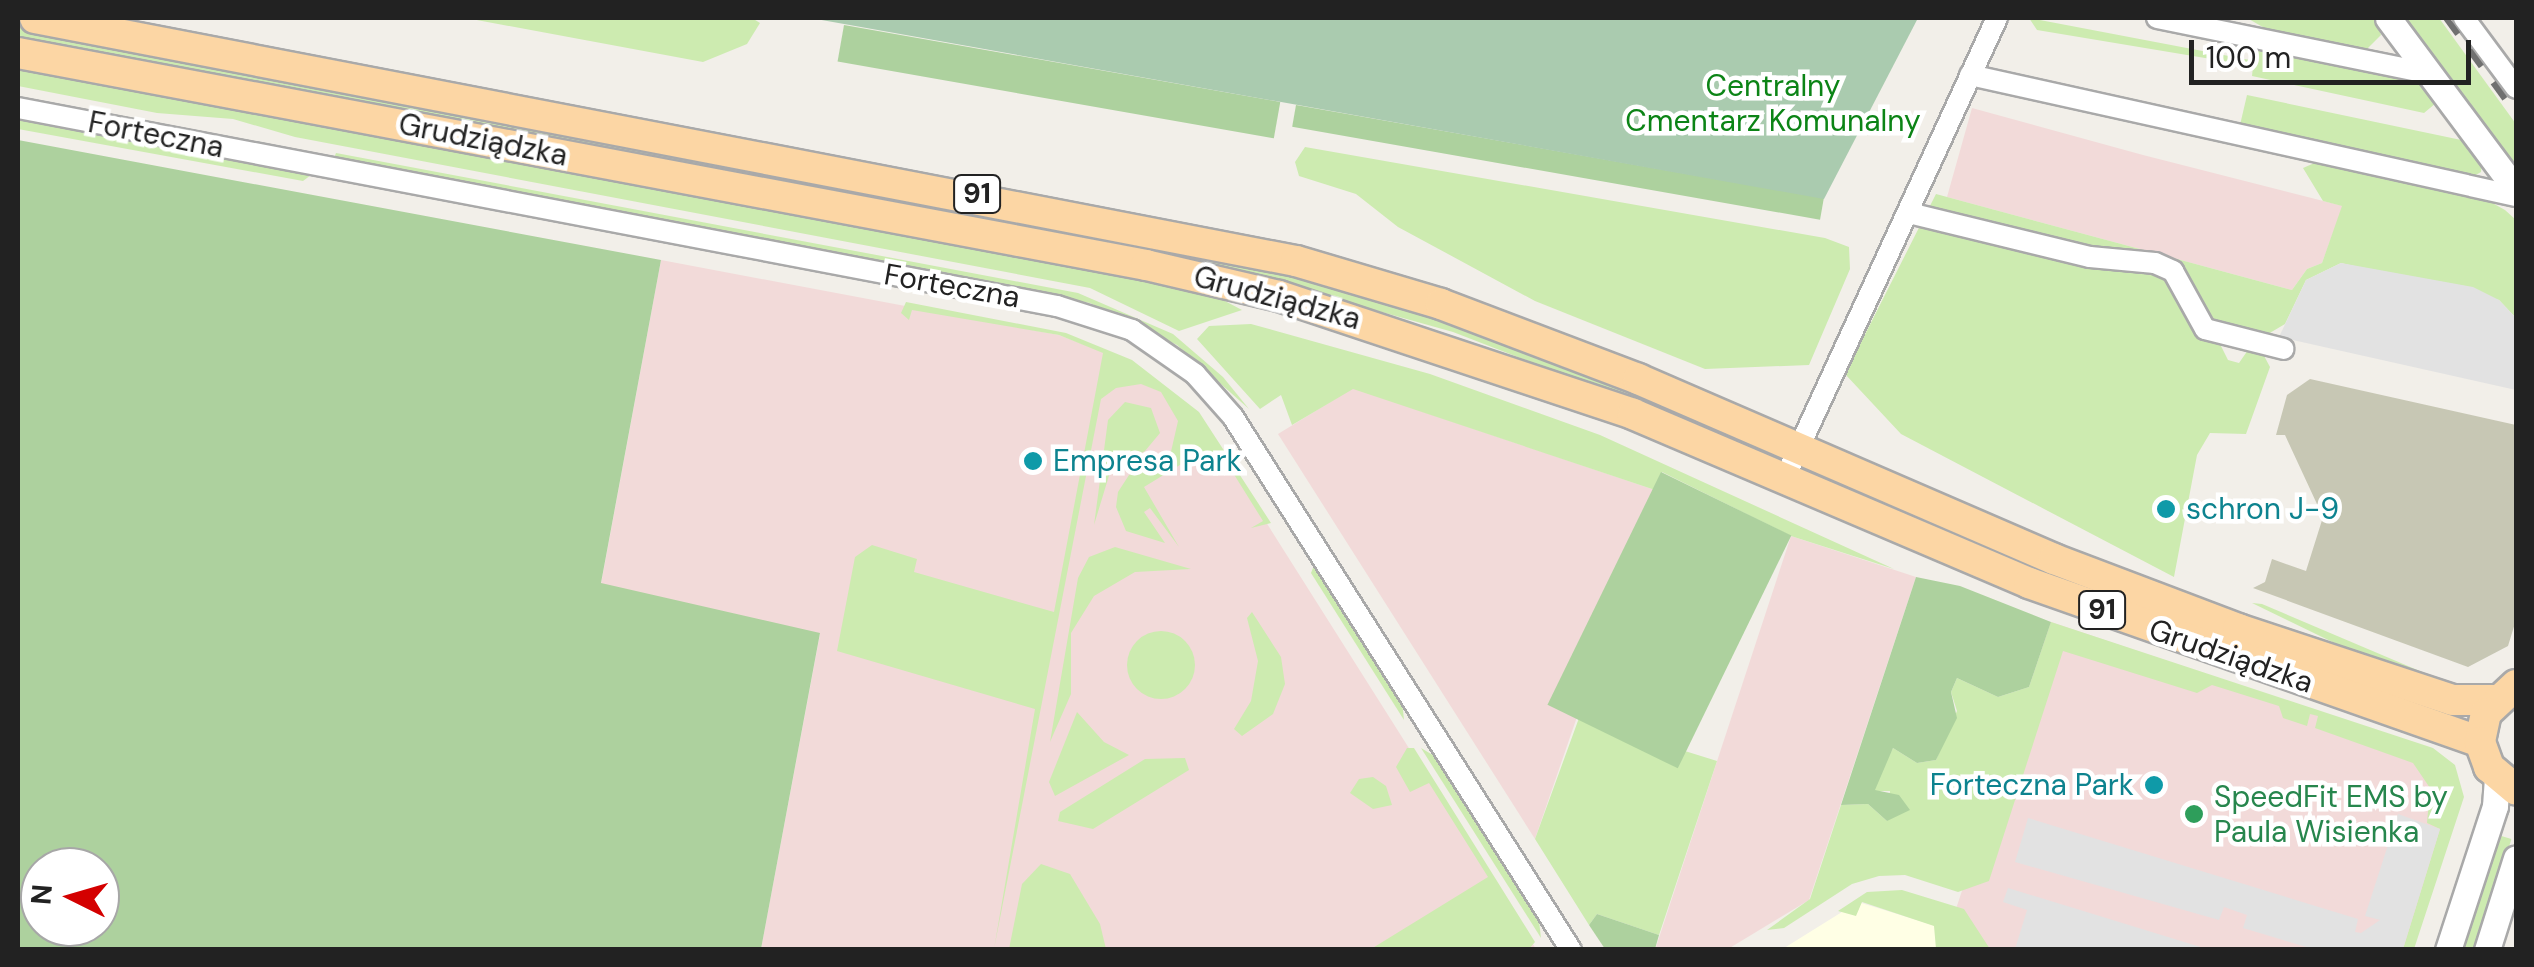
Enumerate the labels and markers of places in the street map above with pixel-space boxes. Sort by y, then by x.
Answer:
place label: Empresa Park [1053,443,1242,479]
marker: Empresa Park [1022,450,1044,472]
place label: schron J-9 [2186,491,2339,527]
marker: schron J-9 [2155,498,2177,520]
place label: Forteczna Park [1930,767,2134,803]
marker: Forteczna Park [2143,774,2165,796]
place label: SpeedFit EMS by Paula Wisienka [2214,779,2448,850]
marker: SpeedFit EMS by Paula Wisienka [2183,803,2205,825]

